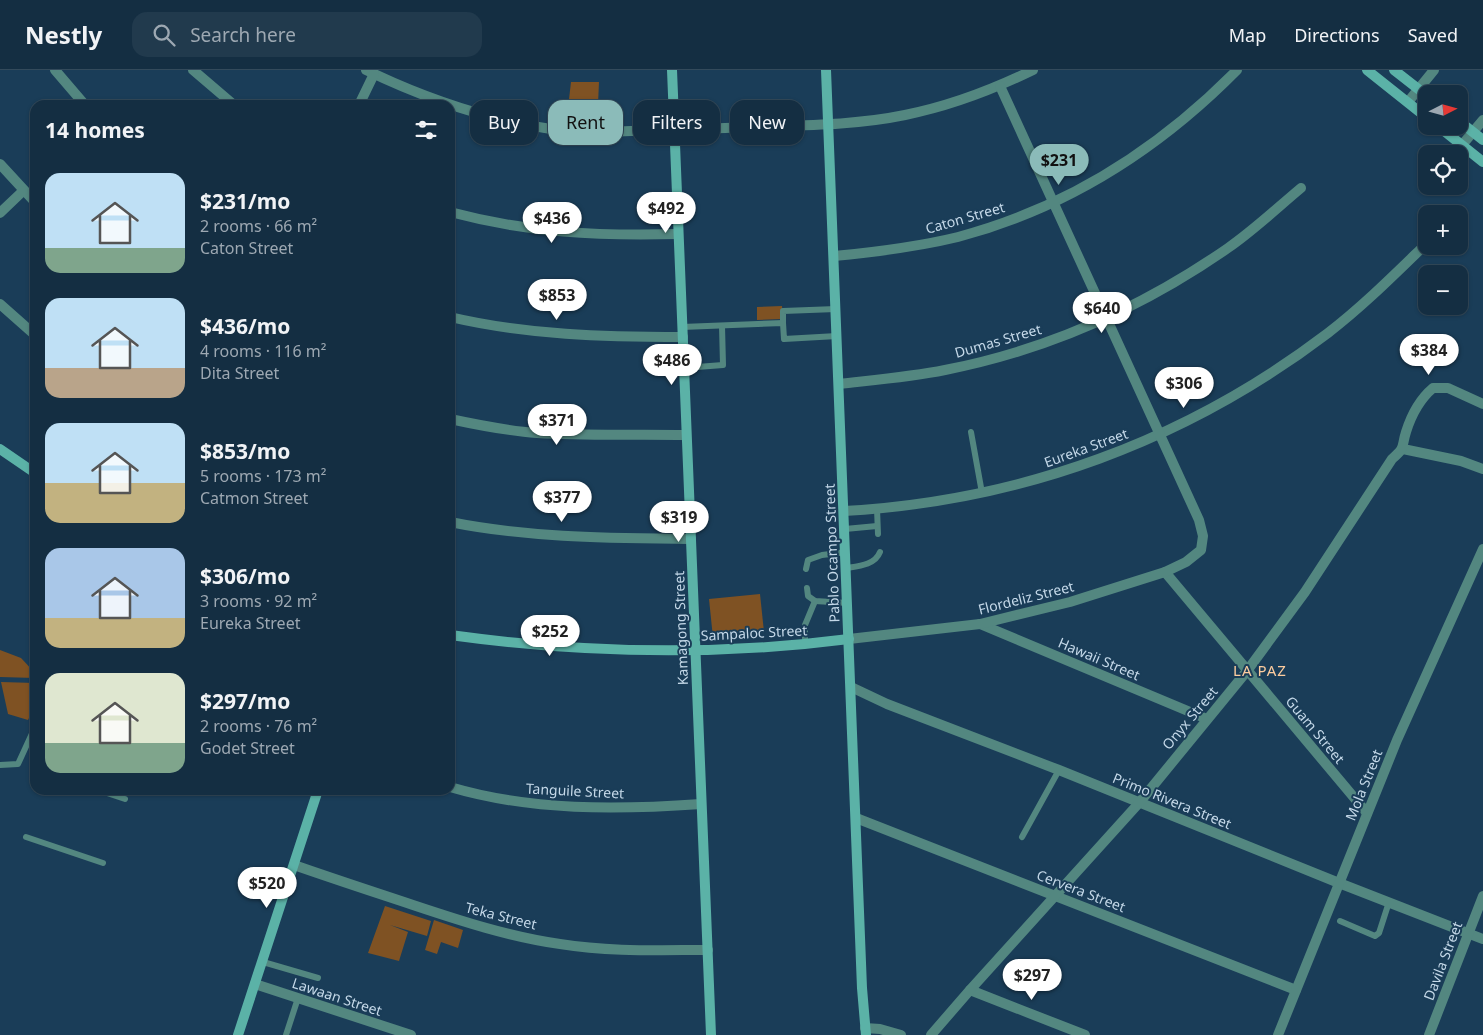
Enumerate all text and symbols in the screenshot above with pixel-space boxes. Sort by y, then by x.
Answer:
search box [132,12,482,57]
text: Nestly [25,18,102,51]
icon: search [150,21,178,49]
text: Search here [190,22,296,48]
text: Map [1229,23,1266,47]
text: Directions [1294,23,1380,47]
text: Saved [1408,23,1458,47]
north arrow [1418,85,1468,135]
map controls [1418,85,1468,315]
chip: Buy [470,100,538,145]
chip: Rent [548,100,623,145]
chip: Filters [633,100,720,145]
chip: New [730,100,804,145]
text: 14 homes [45,116,145,144]
icon: filters [412,116,440,144]
pin: $231 [1029,144,1089,186]
button: locate [1418,145,1468,195]
text: $231 [1041,149,1077,171]
text: $231/mo [200,187,290,215]
pin: $492 [636,191,696,234]
icon: home [85,193,145,253]
text: $492 [648,197,684,219]
street label: Caton Street [923,197,1007,238]
pin: $436 [522,202,582,244]
button: + [1418,205,1468,255]
text: $436 [534,207,570,229]
text: 2 rooms · 66 m² [200,215,317,237]
text: Caton Street [200,237,293,259]
button: − [1418,265,1468,315]
pin: $853 [527,278,587,321]
text: $853 [539,284,575,306]
pin: $640 [1072,292,1132,334]
text: $640 [1084,297,1120,319]
text: $436/mo [200,312,290,340]
icon: home [85,318,145,378]
street label: Dumas Street [952,319,1043,362]
pin: $384 [1399,334,1459,376]
text: $384 [1411,339,1447,361]
text: 4 rooms · 116 m² [200,340,326,362]
pin: $486 [642,344,702,386]
text: $486 [654,349,690,371]
text: Dita Street [200,362,279,384]
pin: $306 [1154,366,1214,409]
text: $306 [1166,372,1202,394]
pin: $371 [527,404,587,446]
text: $371 [539,409,575,431]
street label: Eureka Street [1041,424,1130,471]
text: $853/mo [200,437,290,465]
icon: home [85,443,145,503]
text: 5 rooms · 173 m² [200,465,326,487]
pin: $377 [532,480,592,523]
street label: Pablo Ocampo Street [820,483,843,623]
text: $377 [544,486,580,508]
text: Catmon Street [200,487,308,509]
pin: $319 [649,500,709,543]
text: $319 [661,506,697,528]
text: $306/mo [200,562,290,590]
icon: home [85,568,145,628]
street label: Kamagong Street [669,570,692,686]
street label: Flordeliz Street [976,576,1076,619]
text: 3 rooms · 92 m² [200,590,317,612]
text: Eureka Street [200,612,300,634]
pin: $252 [520,614,580,657]
text: $252 [532,620,568,642]
street label: Sampaloc Street [700,620,808,645]
street label: Hawaii Street [1055,633,1143,684]
district label: LA PAZ [1233,660,1287,680]
street label: Onyx Street [1158,682,1222,753]
text: $297/mo [200,687,290,715]
street label: Guam Street [1282,692,1349,767]
icon: home [85,693,145,753]
text: 2 rooms · 76 m² [200,715,317,737]
text: Godet Street [200,737,295,759]
street label: Mola Street [1341,746,1386,823]
street label: Primo Rivera Street [1110,768,1234,833]
street label: Tanguile Street [525,778,625,803]
street label: Cervera Street [1034,865,1128,916]
pin: $520 [237,866,297,909]
text: $520 [249,872,285,894]
street label: Teka Street [464,897,539,934]
street label: Davila Street [1419,919,1466,1003]
pin: $297 [1002,958,1062,1001]
text: $297 [1014,964,1050,986]
street label: Lawaan Street [290,973,384,1020]

